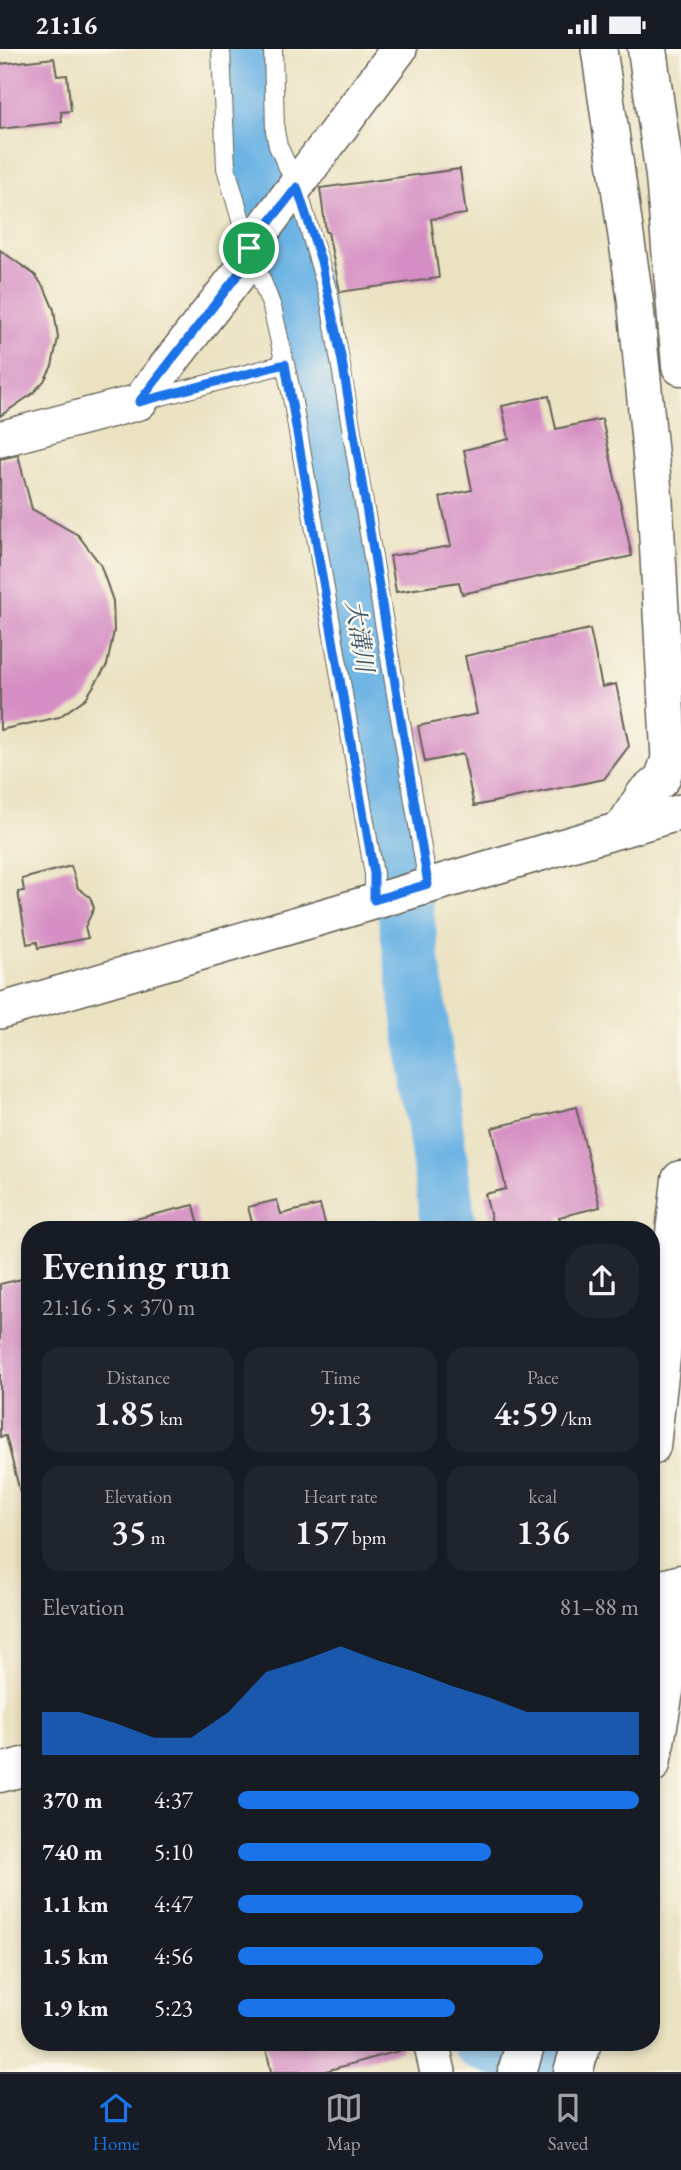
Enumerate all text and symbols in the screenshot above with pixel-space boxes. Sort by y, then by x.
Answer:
text: 21:16 [35,8,97,42]
pin [219,218,279,278]
icon: arrive [230,229,268,267]
water label: 大溝川 [339,598,381,677]
text: Evening run [42,1241,231,1290]
button: share [565,1244,639,1318]
text: 21:16 · 5 × 370 m [42,1292,195,1322]
text: Distance [106,1365,170,1390]
text: Time [321,1365,360,1390]
text: Pace [527,1365,559,1390]
text: 1.85 [93,1390,156,1435]
text: 9:13 [309,1390,372,1435]
text: 4:59 [494,1390,557,1435]
text: km [156,1406,183,1431]
text: /km [557,1406,592,1431]
text: Elevation [104,1484,172,1509]
text: Heart rate [304,1484,377,1509]
text: kcal [529,1484,557,1509]
text: 35 [111,1509,147,1554]
text: 157 [294,1509,348,1554]
text: 136 [516,1509,570,1554]
text: m [147,1525,165,1550]
text: bpm [348,1525,387,1550]
text: Elevation [42,1592,125,1622]
text: 81–88 m [560,1592,639,1622]
text: 370 m [42,1785,103,1815]
text: 4:37 [154,1785,193,1815]
text: 740 m [42,1837,103,1867]
text: 5:10 [154,1837,193,1867]
text: 1.1 km [42,1889,109,1919]
text: 4:47 [154,1889,193,1919]
text: 1.5 km [42,1941,109,1971]
text: 4:56 [154,1941,193,1971]
text: 1.9 km [42,1993,109,2023]
text: 5:23 [154,1993,193,2023]
tab: Home [93,2089,140,2156]
tab: Map [325,2089,363,2156]
tab: Saved [548,2089,588,2156]

